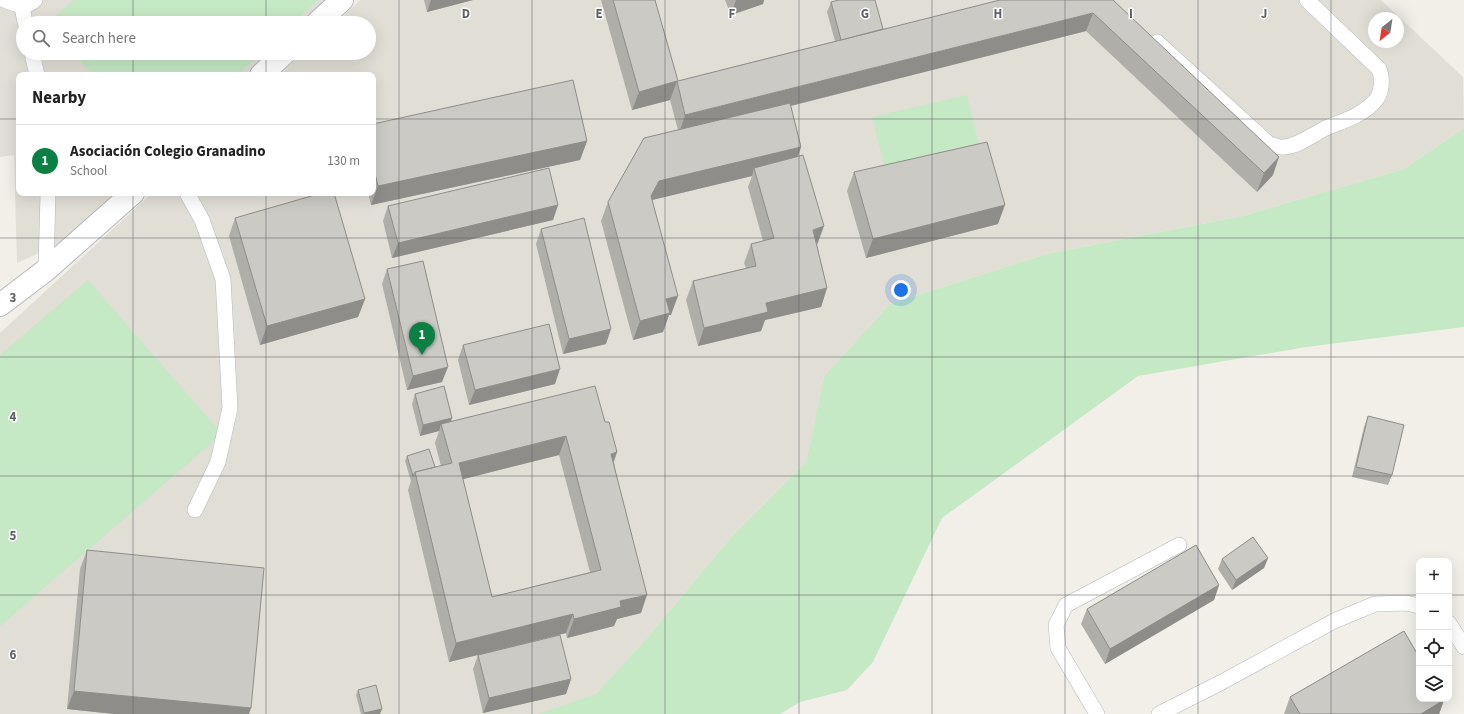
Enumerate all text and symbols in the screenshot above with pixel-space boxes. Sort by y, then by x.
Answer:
text: D [462,5,470,23]
text: E [595,5,603,23]
text: F [729,5,736,23]
text: G [861,5,869,23]
text: H [994,5,1002,23]
text: I [1129,5,1133,23]
text: J [1261,5,1267,23]
north arrow [1368,12,1404,48]
search box [16,16,376,60]
icon: search [30,27,52,49]
text: Search here [62,28,136,49]
text: Nearby [32,86,86,110]
text: Asociación Colegio Granadino [70,141,266,162]
text: 1 [42,152,48,170]
text: 130 m [327,152,360,170]
text: School [70,162,107,180]
your location [891,280,911,300]
text: 3 [10,289,17,307]
pin: 1 [409,322,435,355]
text: 4 [10,408,17,426]
text: 5 [10,527,17,545]
map controls [1416,558,1452,702]
button: + [1416,558,1452,594]
button: − [1416,594,1452,630]
button: locate [1416,630,1452,666]
text: 6 [10,646,17,664]
button: layers [1416,666,1452,702]

